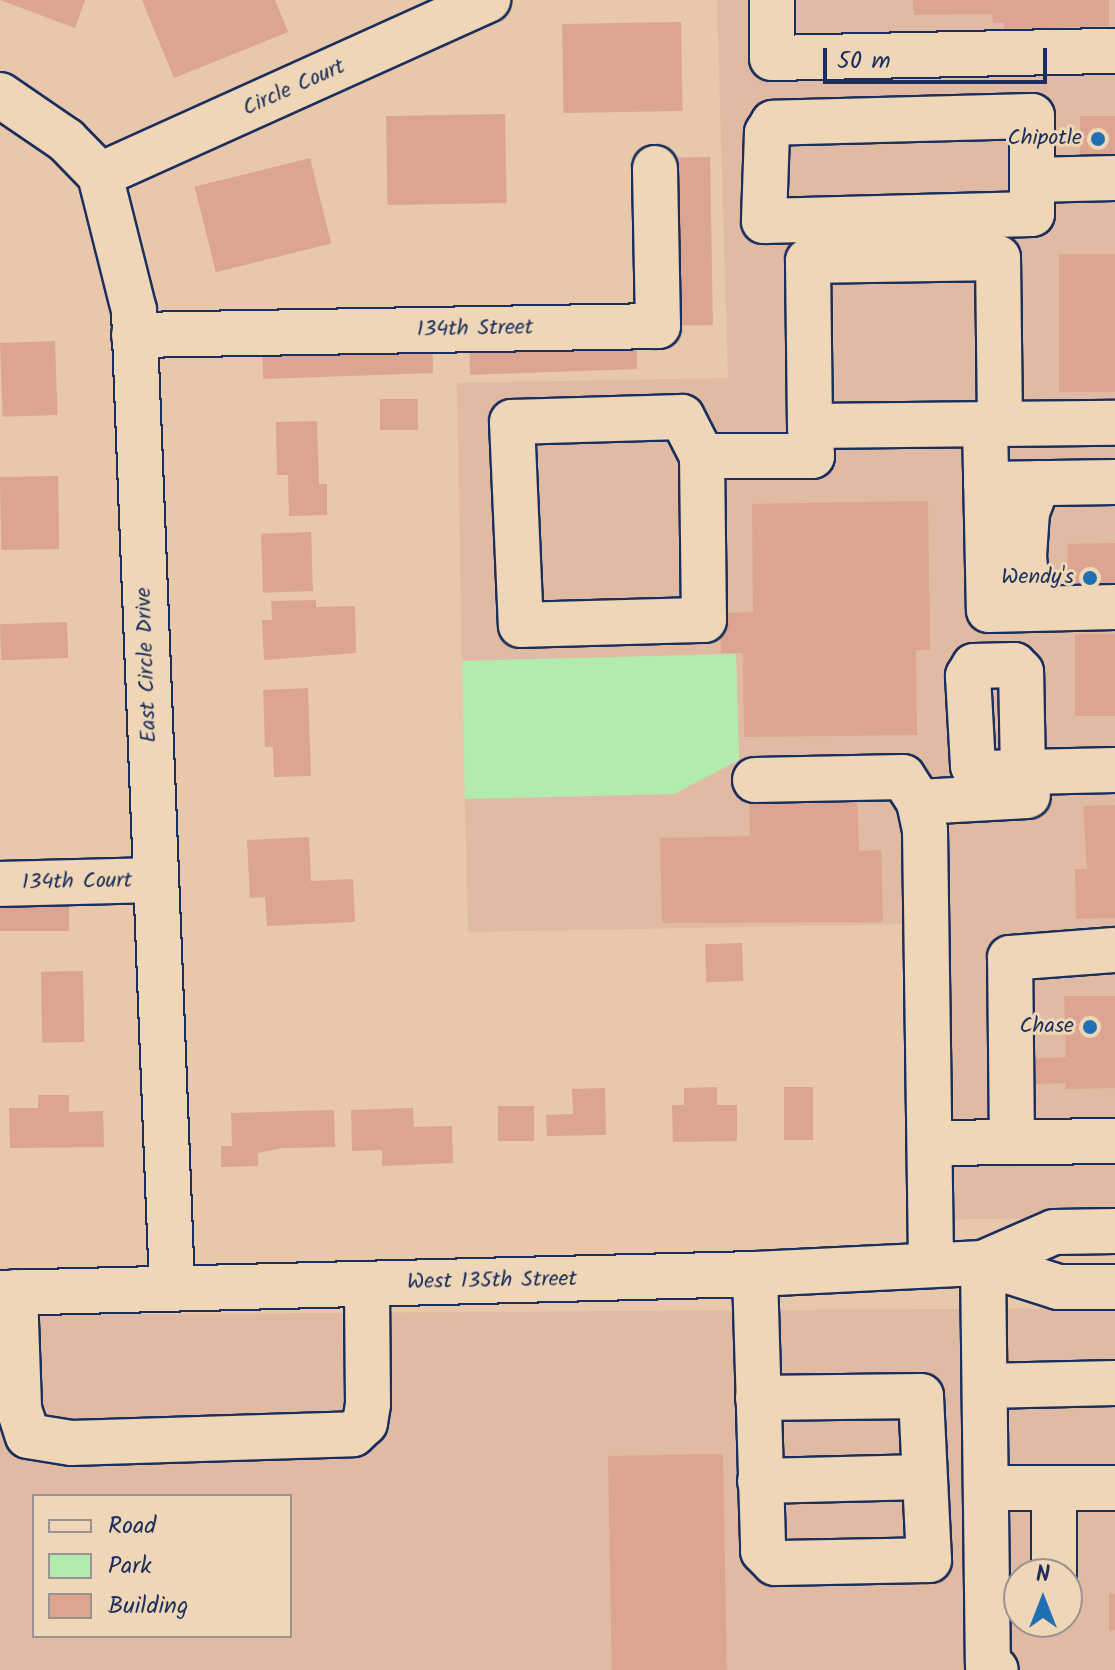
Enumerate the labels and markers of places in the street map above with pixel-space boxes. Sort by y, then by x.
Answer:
place label: Chipotle [1008,126,1082,152]
marker: Chipotle [1089,130,1107,148]
place label: Wendy's [1001,565,1074,591]
marker: Wendy's [1081,569,1099,587]
place label: Chase [1019,1014,1074,1040]
marker: Chase [1081,1018,1099,1036]

